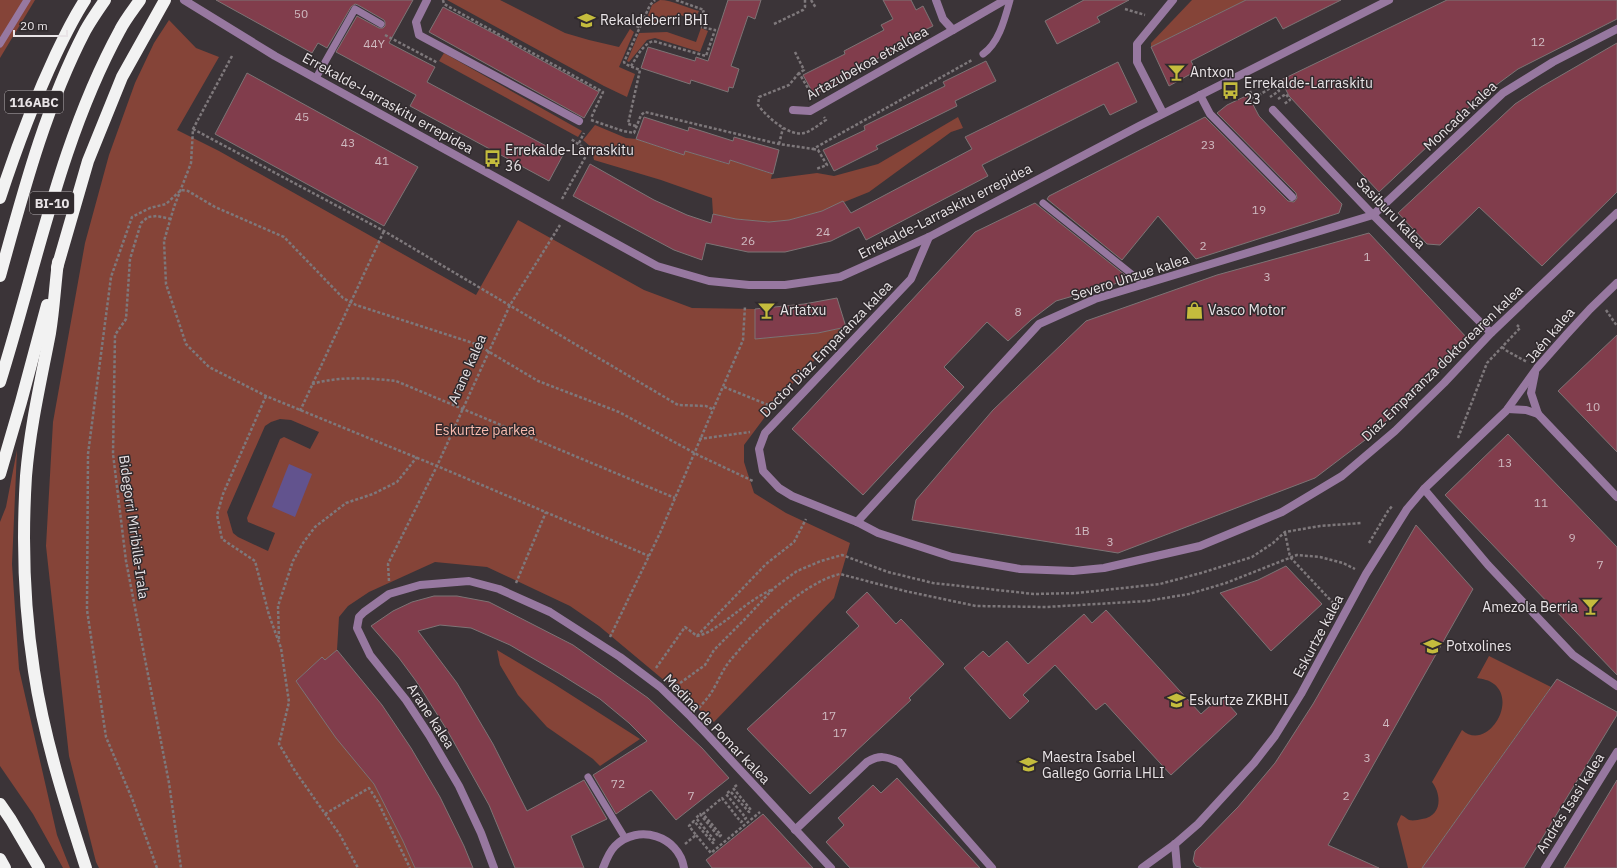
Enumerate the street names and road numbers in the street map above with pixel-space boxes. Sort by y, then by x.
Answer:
street label: Artazubekoa etxaldea [803,22,932,104]
street label: Errekalde-Larraskitu errepidea [299,48,477,158]
street label: Moncada kalea [1419,77,1501,155]
road number: 116ABC [5,91,63,113]
street label: Errekalde-Larraskitu errepidea [855,159,1035,263]
street label: Sasiburu kalea [1353,174,1430,253]
road number: BI-10 [30,192,74,214]
street label: Severo Unzue kalea [1069,249,1192,305]
street label: Doctor Diaz Emparanza kalea [756,277,896,421]
street label: Diaz Emparanza doktorearen kalea [1357,281,1527,445]
street label: Jaén kalea [1521,303,1579,367]
street label: Arane kalea [444,331,491,407]
street label: Bidegorri Miribilla-Irala [115,454,153,601]
street label: Eskurtze kalea [1289,591,1348,681]
street label: Medina de Pomar kalea [660,670,775,788]
street label: Arane kalea [403,680,459,752]
street label: Andrés Isasi kalea [1532,749,1608,857]

